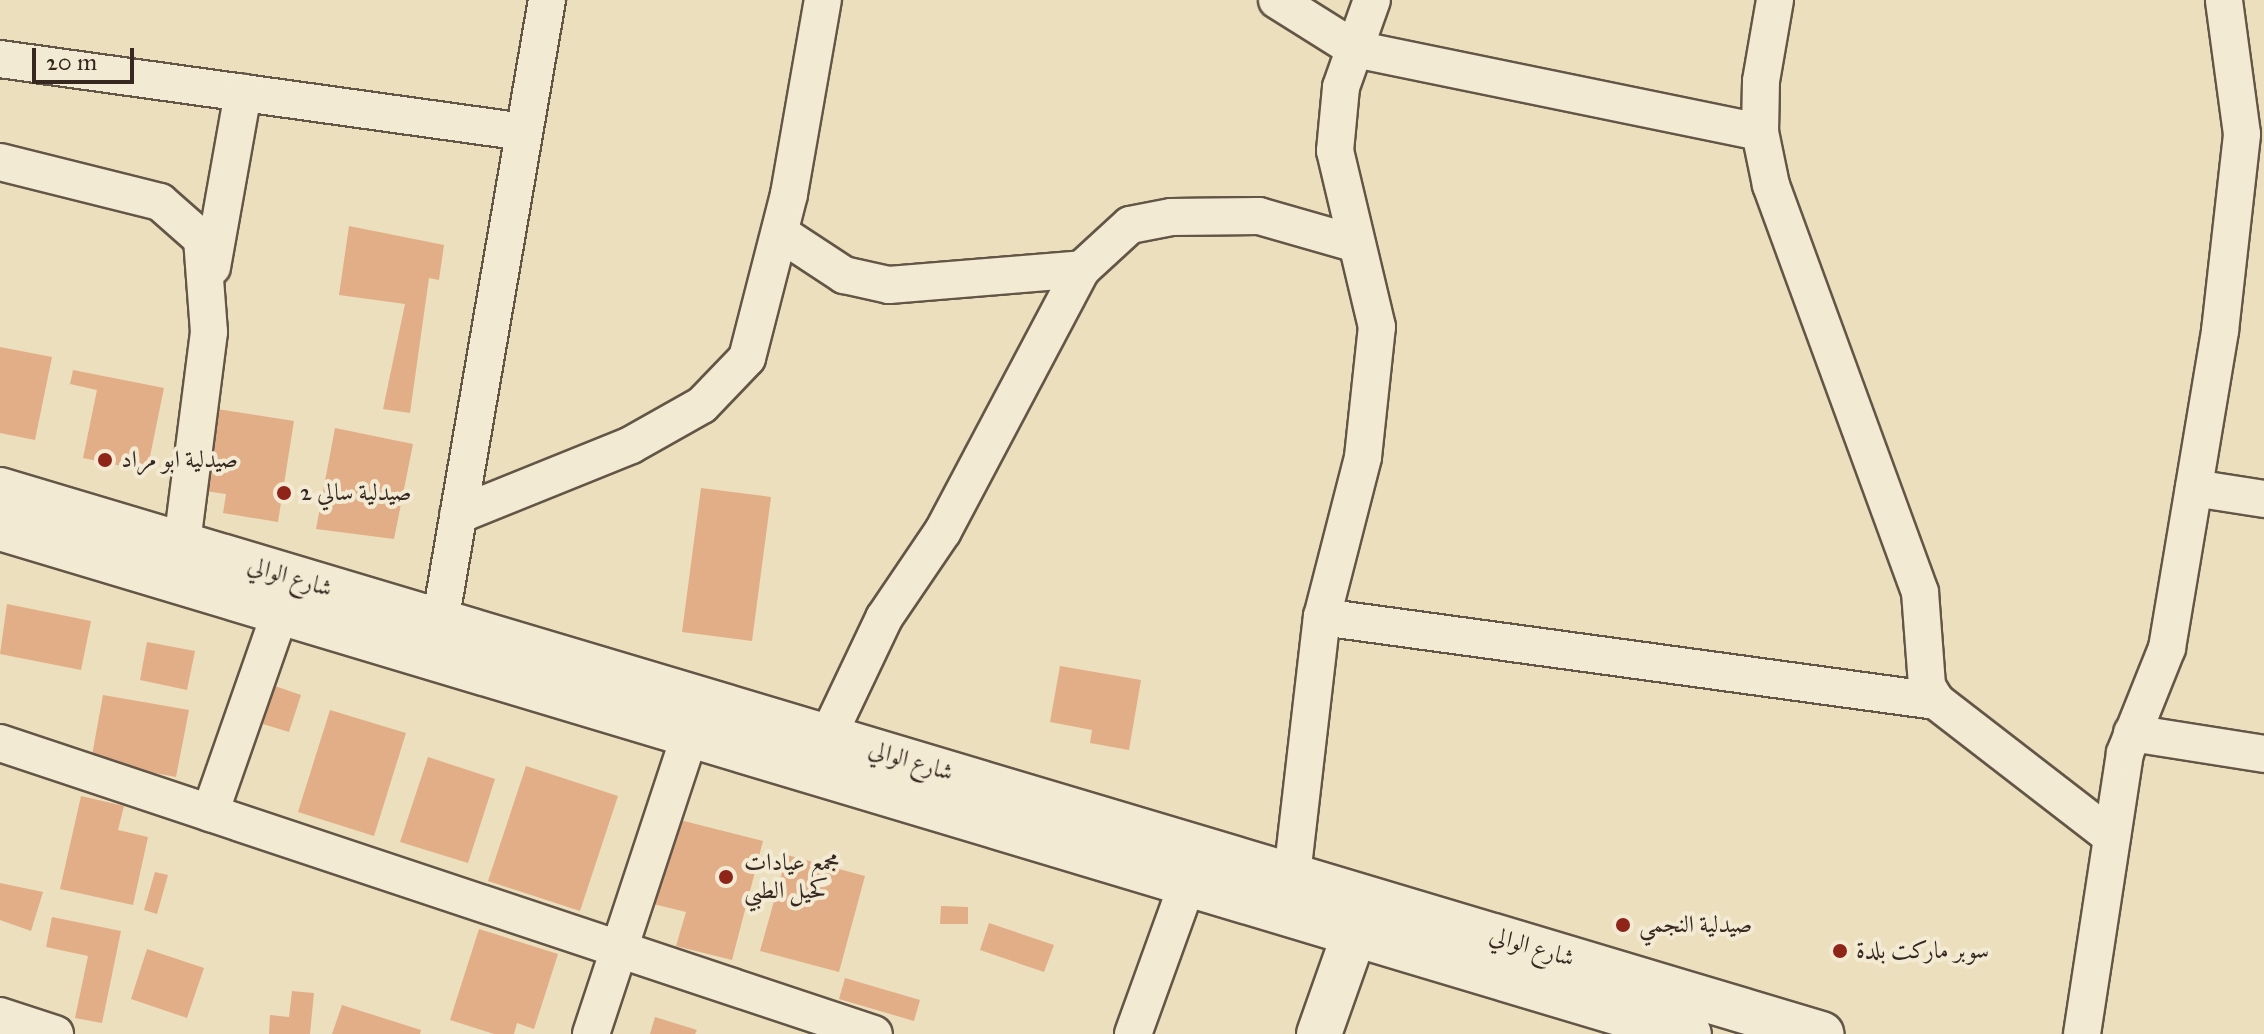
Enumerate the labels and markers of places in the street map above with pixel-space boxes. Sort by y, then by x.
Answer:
place label: صيدلية ابو مراد [121,446,238,474]
marker: صيدلية ابو مراد [96,451,114,469]
place label: صيدلية سالي 2 [300,479,412,507]
marker: صيدلية سالي 2 [275,484,293,502]
place label: مجمع عيادات كحيل الطبي [744,849,840,905]
marker: مجمع عيادات كحيل الطبي [715,866,737,888]
place label: صيدلية النجمي [1639,911,1752,939]
marker: صيدلية النجمي [1614,916,1632,934]
place label: سوبر ماركت بلدة [1856,937,1989,965]
marker: سوبر ماركت بلدة [1831,942,1849,960]

